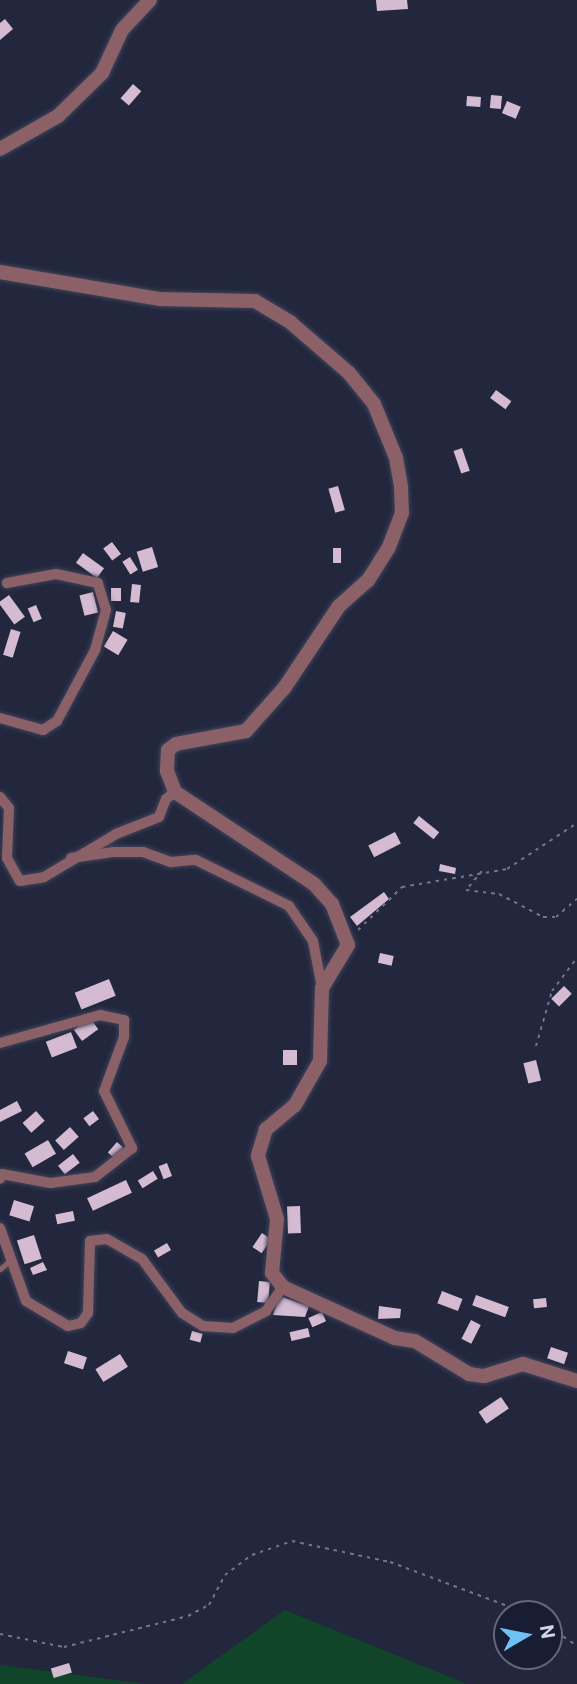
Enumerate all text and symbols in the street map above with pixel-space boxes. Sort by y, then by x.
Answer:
north arrow [493,1600,563,1670]
text: N [535,1623,560,1640]

